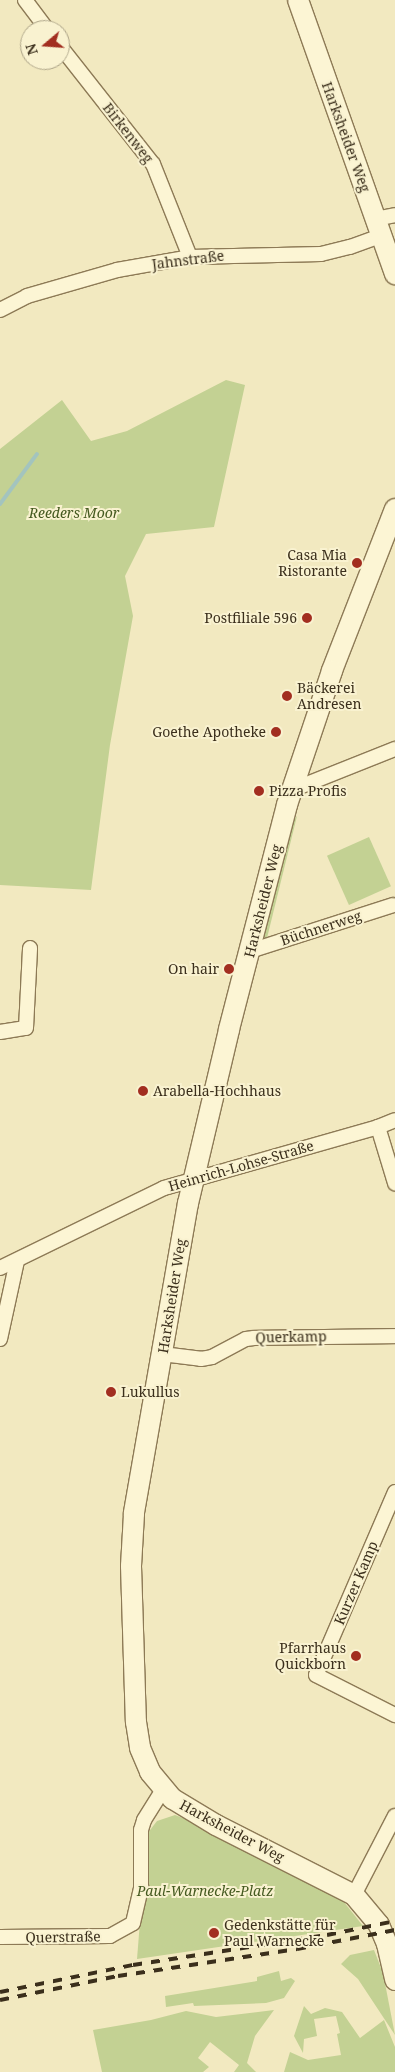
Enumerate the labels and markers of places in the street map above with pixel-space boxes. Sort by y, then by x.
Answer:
place label: Casa Mia Ristorante [278,547,347,580]
marker: Casa Mia Ristorante [351,557,363,569]
place label: Postfiliale 596 [204,610,297,626]
marker: Postfiliale 596 [301,612,313,624]
place label: Bäckerei Andresen [297,680,361,712]
marker: Bäckerei Andresen [281,690,293,702]
place label: Goethe Apotheke [152,724,266,740]
marker: Goethe Apotheke [270,726,282,738]
place label: Pizza Profis [269,783,346,799]
marker: Pizza Profis [253,785,265,797]
place label: On hair [168,961,219,977]
marker: On hair [223,963,235,975]
place label: Arabella-Hochhaus [153,1083,281,1099]
marker: Arabella-Hochhaus [137,1085,149,1097]
place label: Lukullus [121,1384,180,1400]
marker: Lukullus [105,1386,117,1398]
place label: Pfarrhaus Quickborn [275,1640,346,1672]
marker: Pfarrhaus Quickborn [350,1650,362,1662]
place label: Gedenkstätte für Paul Warnecke [224,1917,336,1950]
marker: Gedenkstätte für Paul Warnecke [208,1927,220,1939]

